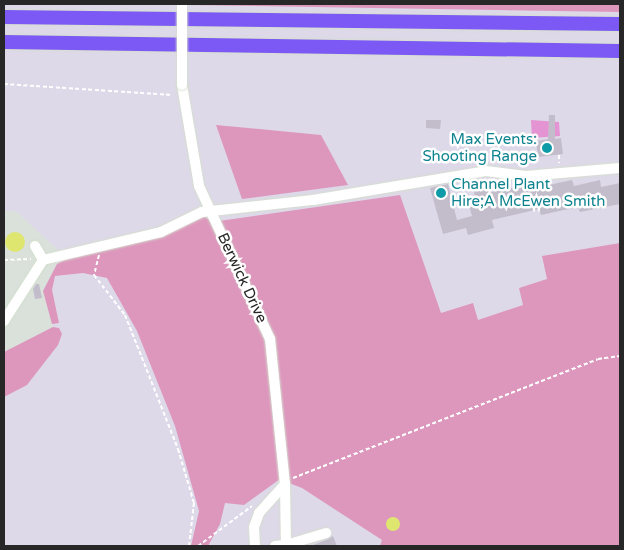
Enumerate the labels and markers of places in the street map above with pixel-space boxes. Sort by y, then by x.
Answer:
place label: Max Events: Shooting Range [422,130,537,165]
marker: Max Events: Shooting Range [541,142,553,154]
place label: Channel Plant Hire;A McEwen Smith [451,175,605,210]
marker: Channel Plant Hire;A McEwen Smith [435,187,447,199]

